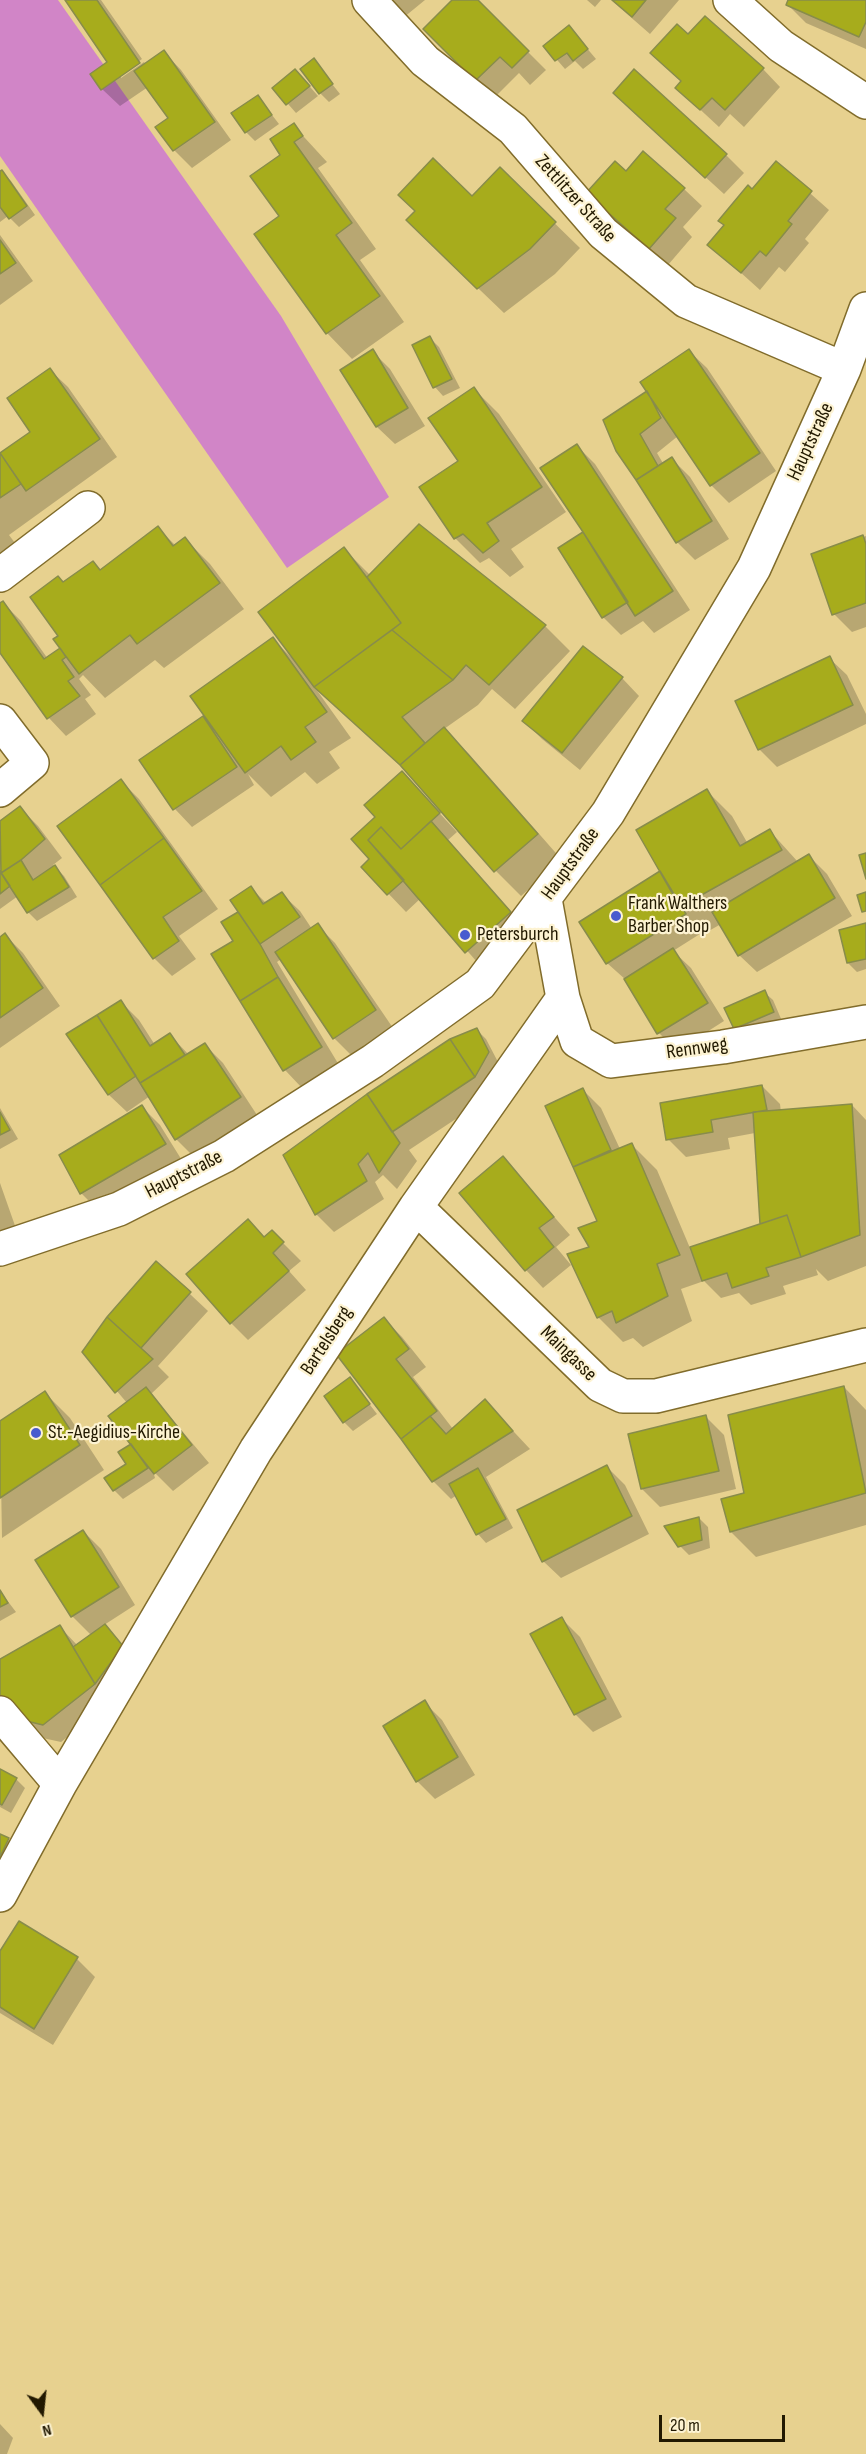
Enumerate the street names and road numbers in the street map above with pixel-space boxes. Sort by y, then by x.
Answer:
street label: Zettlitzer Straße [529,150,621,248]
street label: Hauptstraße [783,399,839,485]
street label: Hauptstraße [537,823,605,905]
street label: Rennweg [665,1033,729,1065]
street label: Hauptstraße [141,1145,227,1205]
street label: Bartelsberg [296,1302,358,1380]
street label: Maingasse [535,1321,601,1387]

